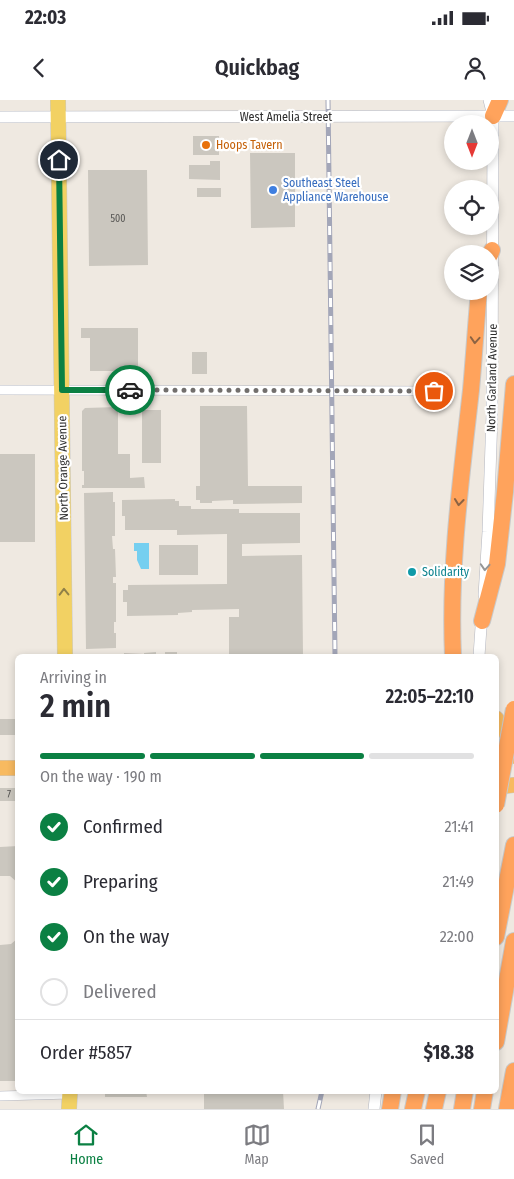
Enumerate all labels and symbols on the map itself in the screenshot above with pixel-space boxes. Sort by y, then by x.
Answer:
street label: West Amelia Street [240,110,332,124]
north arrow [444,115,499,170]
place label: Hoops Tavern [216,138,283,152]
pin [38,139,80,181]
marker: Hoops Tavern [200,139,212,151]
place label: Southeast Steel Appliance Warehouse [283,176,388,204]
marker: Southeast Steel Appliance Warehouse [267,184,279,196]
house number: 500 [110,213,126,225]
street label: North Garland Avenue [484,324,500,432]
one-way arrow [470,336,481,344]
courier [105,365,155,415]
pin [413,370,455,412]
street label: North Orange Avenue [55,415,71,520]
one-way arrow [454,498,465,506]
one-way arrow [480,564,491,572]
place label: Solidarity [422,565,470,579]
marker: Solidarity [406,566,418,578]
one-way arrow [59,588,69,596]
house number: 7 [7,789,11,801]

